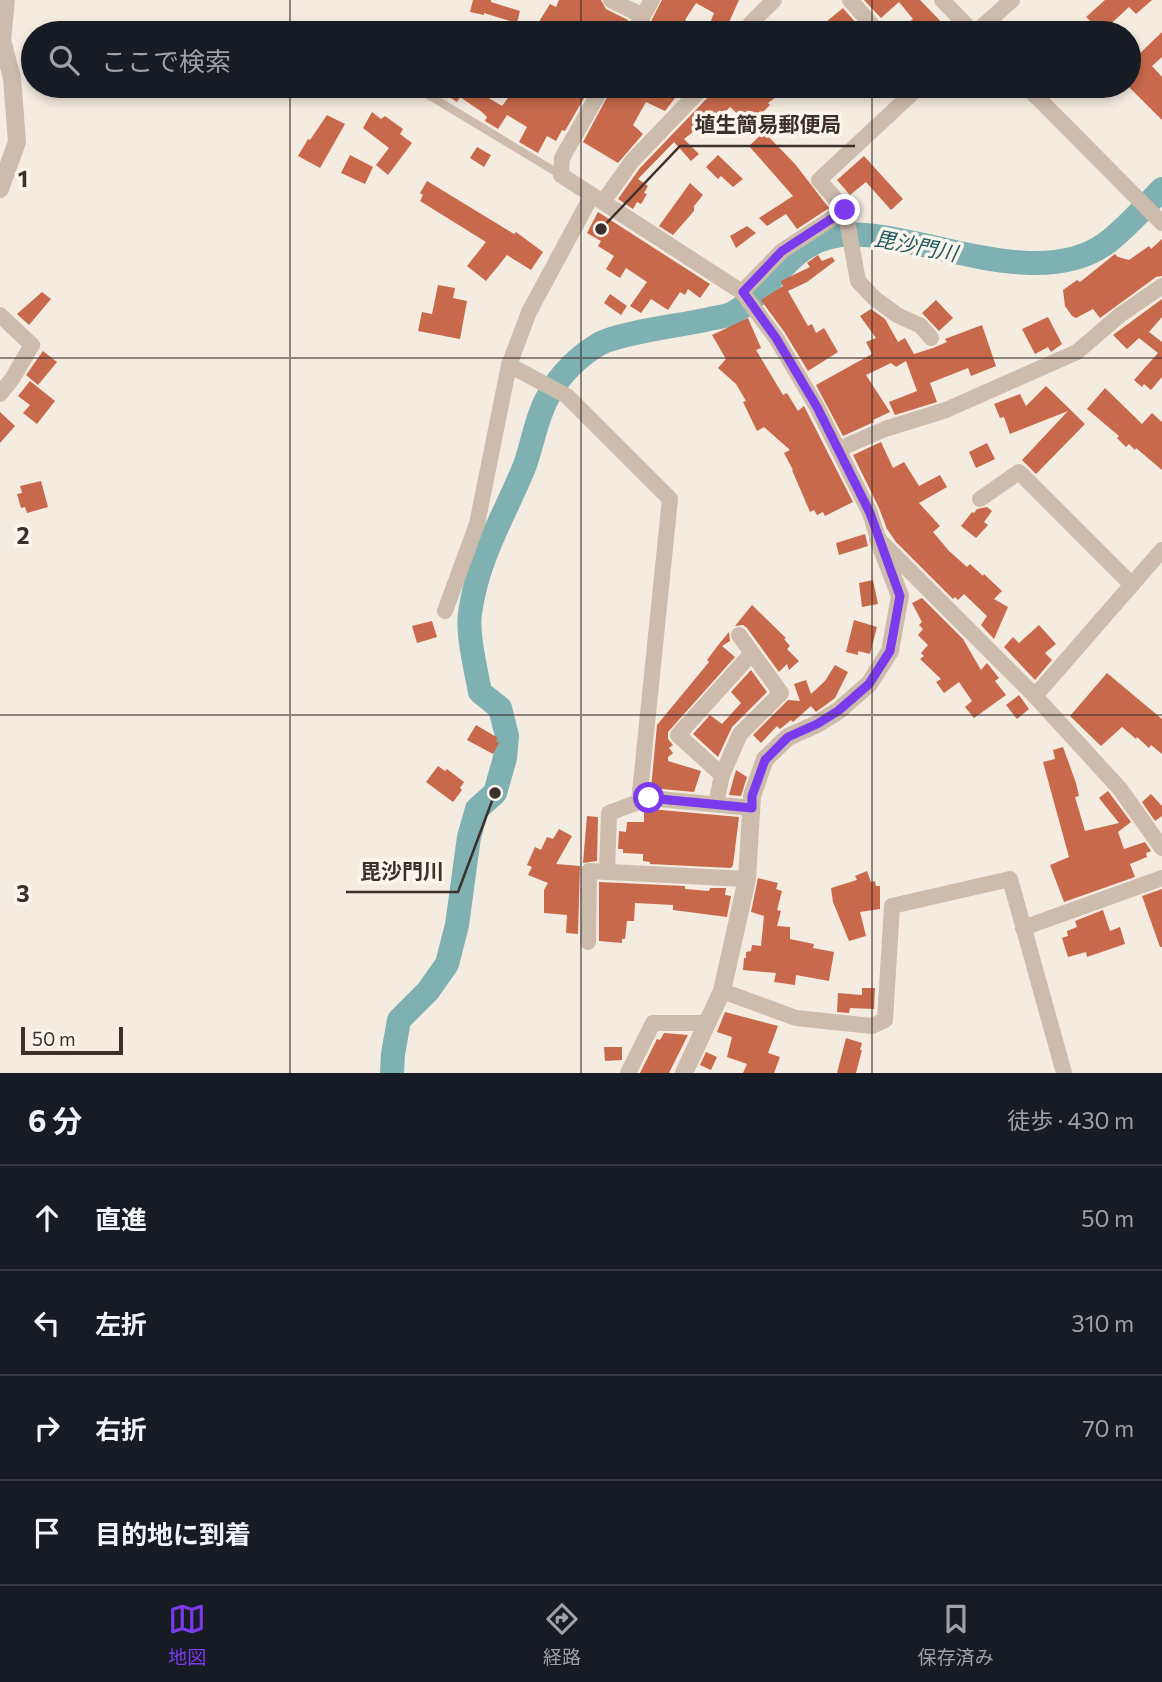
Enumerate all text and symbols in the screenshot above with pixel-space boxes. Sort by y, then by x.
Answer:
search box [21,21,1141,98]
icon: search [45,41,83,79]
text: ここで検索 [101,45,231,76]
callout: 埴生簡易郵便局 [680,104,855,146]
text: 埴生簡易郵便局 [695,111,842,136]
text: 1 [18,164,28,192]
route end [829,194,860,225]
water label: 毘沙門川 [872,225,962,266]
text: 2 [16,521,30,549]
route start [633,782,664,813]
callout: 毘沙門川 [346,850,458,892]
text: 毘沙門川 [360,858,444,883]
text: 3 [16,879,30,907]
scale bar [21,1024,122,1056]
text: 50 m [32,1027,76,1050]
text: 6 分 [28,1101,82,1138]
text: 徒歩 · 430 m [1007,1106,1134,1134]
icon: ahead [28,1199,66,1237]
text: 直進 [95,1203,147,1234]
text: 50 m [1081,1204,1134,1232]
icon: left [28,1304,66,1342]
text: 左折 [95,1308,147,1339]
text: 310 m [1072,1309,1134,1337]
icon: right [28,1409,66,1447]
text: 右折 [95,1413,147,1444]
text: 70 m [1082,1414,1134,1442]
icon: arrive [28,1514,66,1552]
text: 目的地に到着 [95,1518,251,1549]
tab: 地図 [168,1600,206,1669]
tab: 経路 [543,1600,581,1669]
tab: 保存済み [918,1600,994,1669]

